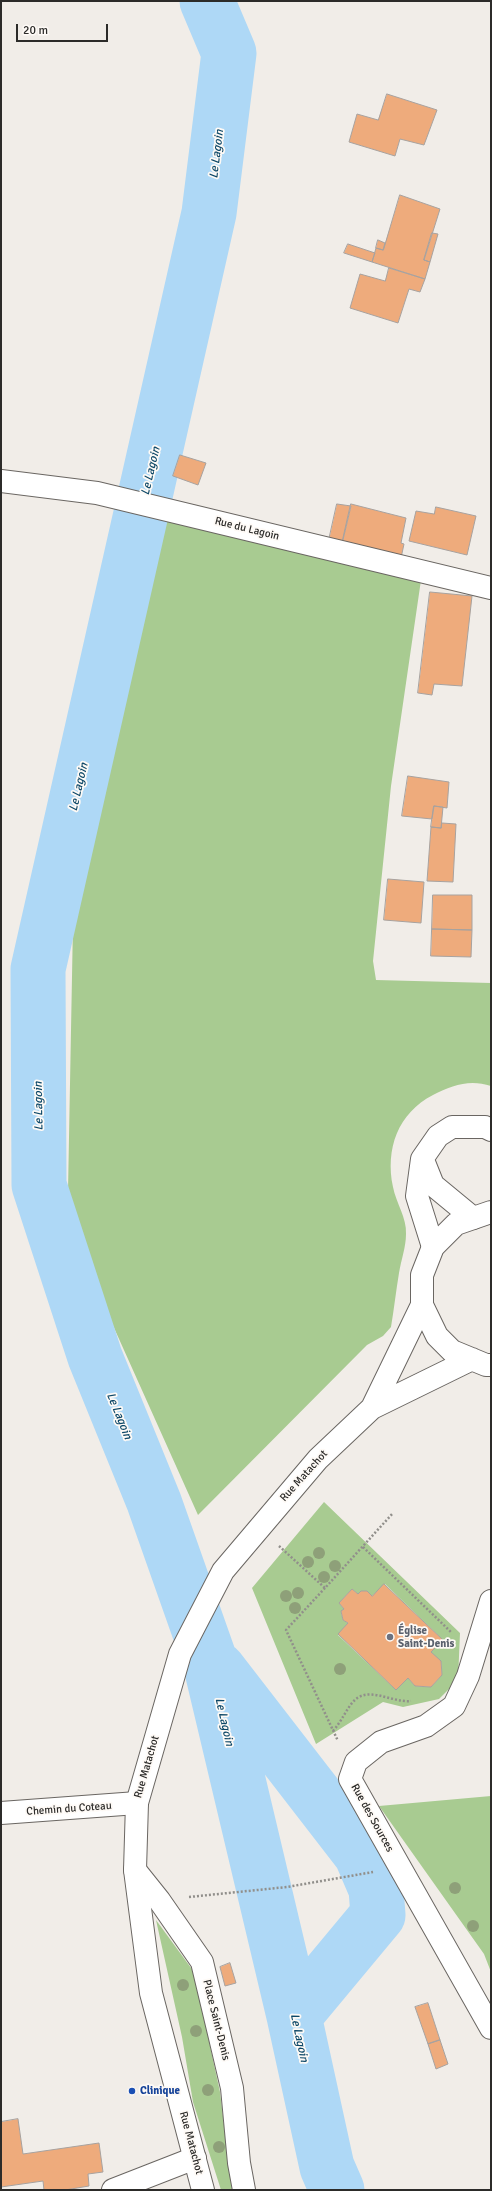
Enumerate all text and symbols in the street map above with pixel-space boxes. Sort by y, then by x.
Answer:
scale bar [18,16,110,42]
text: 20 m [23,23,48,38]
water label: Le Lagoin [207,129,227,179]
water label: Le Lagoin [138,445,164,497]
street label: Rue du Lagoin [213,515,281,543]
water label: Le Lagoin [66,761,92,813]
water label: Le Lagoin [31,1081,47,1131]
water label: Le Lagoin [103,1391,135,1441]
street label: Rue Matachot [277,1448,331,1504]
place label: Église Saint-Denis [398,1624,454,1650]
marker: Église Saint-Denis [385,1632,395,1642]
water label: Le Lagoin [211,1696,237,1748]
street label: Rue Matachot [132,1734,162,1800]
street label: Rue des Sources [348,1782,396,1854]
street label: Chemin du Coteau [26,1799,112,1819]
street label: Place Saint-Denis [200,1978,232,2062]
water label: Le Lagoin [287,2012,311,2064]
place label: Clinique [140,2084,180,2098]
marker: Clinique [127,2086,137,2096]
street label: Rue Matachot [176,2110,206,2176]

